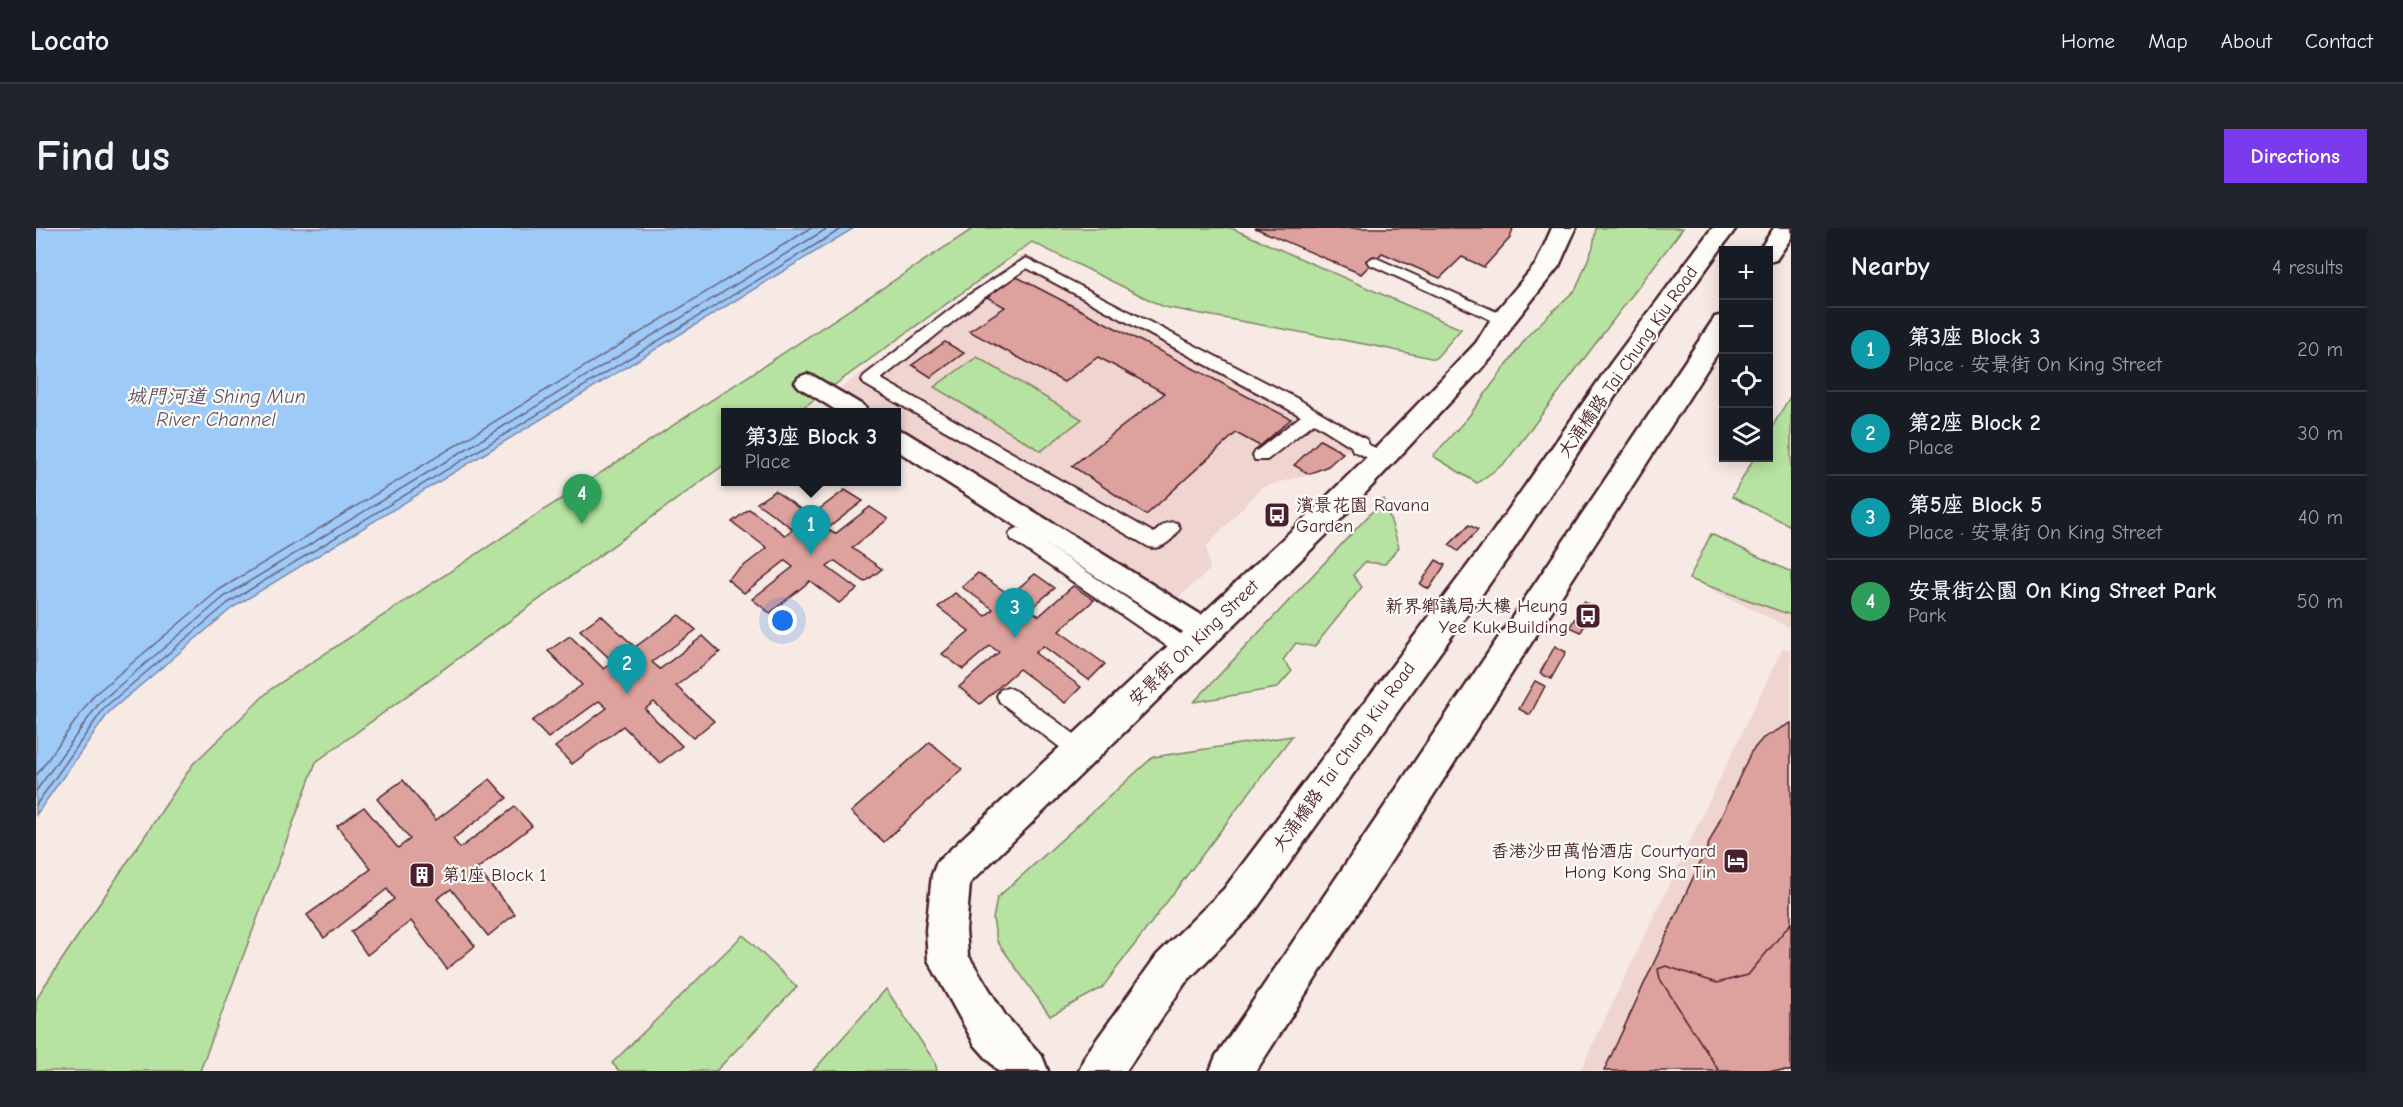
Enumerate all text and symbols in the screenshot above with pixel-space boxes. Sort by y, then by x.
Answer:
text: Locato [30,25,109,57]
text: Home [2061,29,2115,53]
text: Map [2148,29,2188,53]
text: About [2221,29,2272,53]
text: Contact [2305,29,2373,53]
button: Directions [2224,129,2367,183]
text: Find us [36,132,170,181]
map controls [1719,246,1773,462]
button: + [1719,246,1773,300]
text: Nearby [1851,252,1930,282]
text: 4 results [2272,256,2343,279]
street label: 大涌橋路 Tai Chung Kiu Road [1554,262,1702,462]
button: − [1719,300,1773,354]
text: 第3座 Block 3 [1908,324,2040,350]
text: 1 [1867,338,1874,361]
text: 20 m [2297,338,2343,361]
text: Place · 安景街 On King Street [1908,353,2162,376]
button: locate [1719,354,1773,408]
water label: 城門河道 Shing Mun River Channel [126,385,306,431]
popup [721,408,901,486]
button: layers [1719,408,1773,462]
text: 第2座 Block 2 [1908,410,2041,436]
text: 2 [1866,422,1875,445]
text: 30 m [2297,422,2343,445]
text: 第3座 Block 3 [745,424,877,450]
text: Place [1908,436,1954,459]
text: Place [745,450,790,473]
pin: 4 [562,474,602,524]
text: 第5座 Block 5 [1908,492,2042,518]
place label: 濱景花園 Ravana Garden [1296,495,1430,537]
bus stop icon: 濱景花園 Ravana Garden [1262,500,1292,530]
pin: 1 [792,506,830,555]
text: 3 [1866,506,1875,529]
text: 40 m [2298,506,2343,529]
text: Place · 安景街 On King Street [1908,521,2162,544]
street label: 安景街 On King Street [1125,575,1264,710]
text: 安景街公園 On King Street Park [1908,578,2216,604]
pin: 3 [996,588,1034,638]
text: 4 [1866,590,1875,613]
text: 50 m [2297,590,2343,613]
place label: 新界鄉議局大樓 Heung Yee Kuk Building [1385,596,1568,638]
bus stop icon: 新界鄉議局大樓 Heung Yee Kuk Building [1573,601,1603,631]
text: Park [1908,604,1946,627]
your location [768,606,797,635]
pin: 2 [608,644,646,694]
street label: 大涌橋路 Tai Chung Kiu Road [1268,658,1420,856]
place label: 香港沙田萬怡酒店 Courtyard Hong Kong Sha Tin [1491,841,1716,883]
hotel icon: 香港沙田萬怡酒店 Courtyard Hong Kong Sha Tin [1721,846,1751,876]
building icon: 第1座 Block 1 [407,860,437,890]
place label: 第1座 Block 1 [442,865,546,886]

